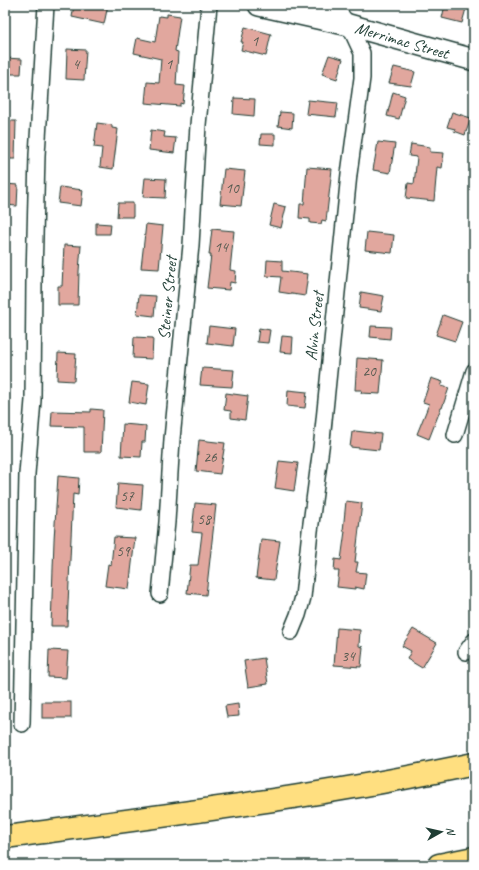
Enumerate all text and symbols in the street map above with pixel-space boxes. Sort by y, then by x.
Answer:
street label: Merrimac Street [353,17,453,65]
house number: 1 [252,32,260,51]
house number: 4 [73,55,81,74]
house number: 1 [166,55,174,74]
house number: 10 [225,179,240,198]
house number: 14 [214,238,229,257]
street label: Steiner Street [153,253,182,340]
street label: Alvin Street [300,288,329,361]
house number: 20 [362,362,377,381]
house number: 26 [203,448,218,467]
house number: 57 [120,487,135,506]
house number: 58 [197,510,212,529]
house number: 59 [116,542,131,561]
house number: 34 [341,647,356,666]
north arrow [421,812,461,852]
text: N [443,826,459,837]

